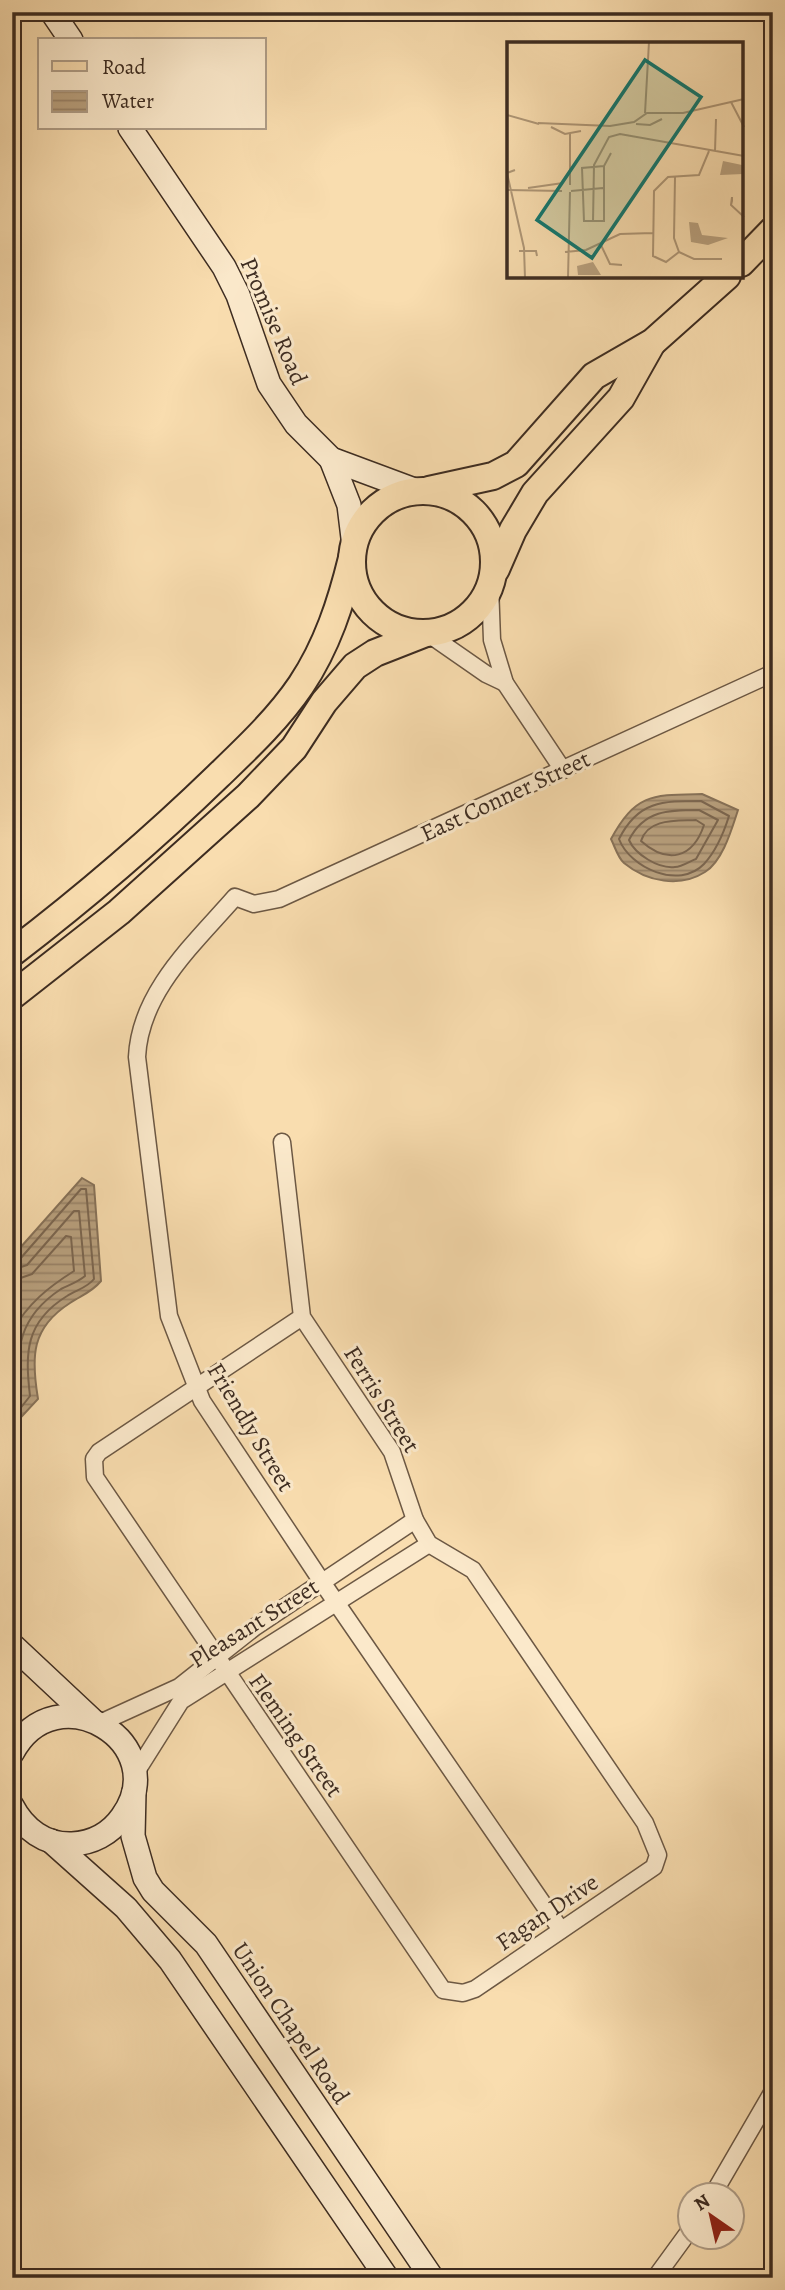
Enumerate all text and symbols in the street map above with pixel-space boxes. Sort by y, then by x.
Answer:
legend [38,38,266,130]
inset map [507,42,743,278]
text: Road [102,53,146,81]
text: Water [101,87,154,115]
street label: Promise Road [233,252,315,390]
street label: East Conner Street [415,743,595,849]
street label: Ferris Street [336,1339,428,1459]
street label: Friendly Street [200,1357,302,1497]
street label: Pleasant Street [183,1571,325,1675]
street label: Fleming Street [241,1667,351,1803]
street label: Fagan Drive [490,1866,604,1958]
street label: Union Chapel Road [225,1936,357,2110]
north arrow [676,2182,746,2252]
text: N [689,2188,715,2217]

